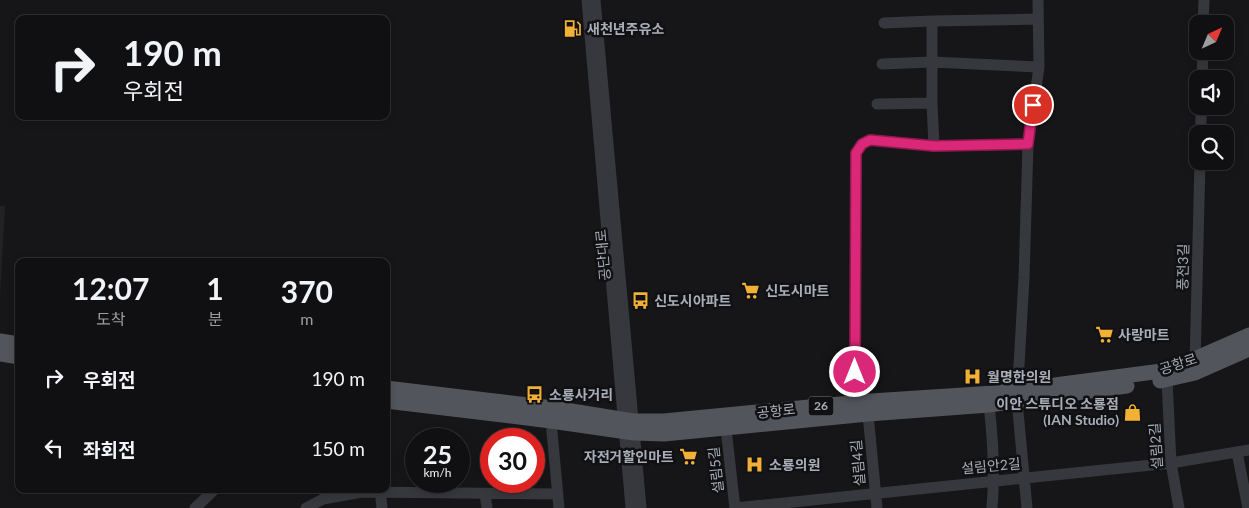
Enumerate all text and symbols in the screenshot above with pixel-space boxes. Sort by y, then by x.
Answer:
north arrow [1189,15,1234,60]
map controls [1189,15,1234,170]
fuel station icon: 새천년주유소 [563,19,583,39]
place label: 새천년주유소 [587,20,664,37]
text: 190 m [123,31,222,73]
icon: right [40,35,105,100]
button: sound [1189,70,1234,115]
text: 우회전 [123,77,184,104]
pin [1012,84,1054,126]
icon: arrive [1019,91,1047,119]
button: search [1189,125,1234,170]
street label: 공단대로 [592,229,613,281]
street label: 풍전3길 [1174,243,1191,291]
text: 12:07 [72,270,149,306]
text: 1 [206,270,224,306]
text: 370 [281,273,333,309]
supermarket icon: 신도시마트 [741,281,761,301]
place label: 신도시마트 [765,282,830,299]
bus stop icon: 신도시아파트 [630,291,650,311]
place label: 신도시아파트 [654,292,731,309]
text: 도착 [96,309,125,328]
text: 분 [208,309,222,328]
text: m [300,309,313,328]
supermarket icon: 사랑마트 [1094,325,1114,345]
place label: 사랑마트 [1118,326,1170,343]
position arrow [828,345,880,397]
street label: 공항로 [1157,349,1199,378]
icon: right [40,364,68,392]
text: 190 m [311,367,365,390]
hospital icon: 월명한의원 [963,367,983,387]
text: 우회전 [83,368,135,391]
place label: 월명한의원 [987,368,1051,385]
bus stop icon: 소룡사거리 [525,385,545,405]
place label: 소룡사거리 [549,386,613,403]
place label: 이안 스튜디오 소룡점 (IAN Studio) [996,395,1119,428]
road number: 26 [808,396,834,416]
street label: 공항로 [756,400,796,421]
shop icon: 이안 스튜디오 소룡점 (IAN Studio) [1123,402,1143,422]
street label: 설림2길 [1145,422,1166,470]
speed limit sign: 30 [480,428,545,493]
icon: left [40,434,68,462]
text: 150 m [311,437,365,460]
text: 좌회전 [83,438,135,461]
text: 25 [423,439,452,469]
street label: 설림4길 [847,439,868,487]
street label: 설림5길 [705,446,726,494]
supermarket icon: 자전거할인마트 [678,447,698,467]
place label: 자전거할인마트 [584,448,674,465]
street label: 설림안2길 [961,454,1021,477]
hospital icon: 소룡의원 [745,455,765,475]
place label: 소룡의원 [769,456,821,473]
text: km/h [423,465,452,480]

